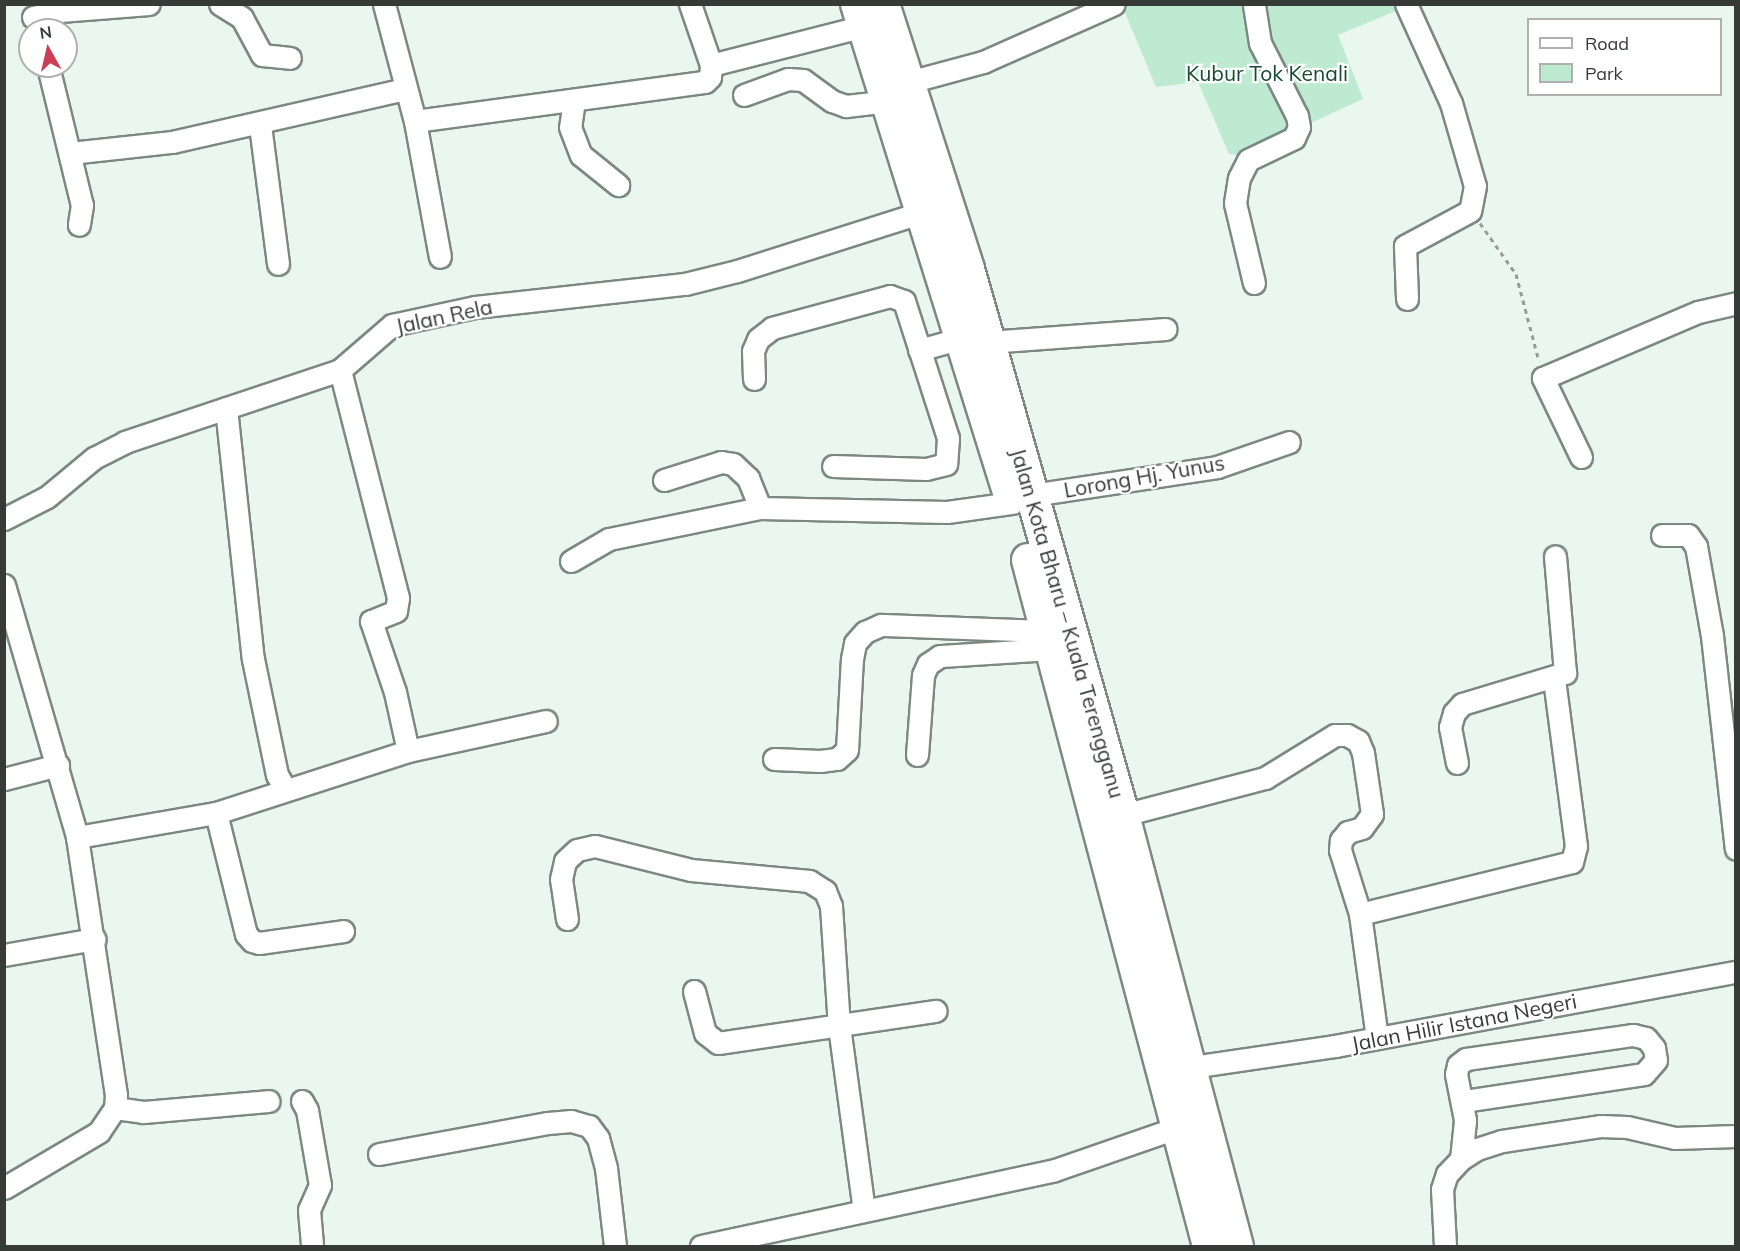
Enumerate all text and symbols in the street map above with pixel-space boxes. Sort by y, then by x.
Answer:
north arrow [18,18,78,78]
legend [1527,18,1722,96]
text: N [38,21,53,43]
text: Road [1585,32,1629,55]
park label: Kubur Tok Kenali [1186,60,1348,86]
text: Park [1585,62,1623,85]
street label: Jalan Rela [393,293,495,339]
street label: Jalan Kota Bharu – Kuala Terengganu [1006,445,1130,801]
street label: Lorong Hj. Yunus [1062,449,1226,503]
street label: Jalan Hilir Istana Negeri [1349,988,1579,1056]

